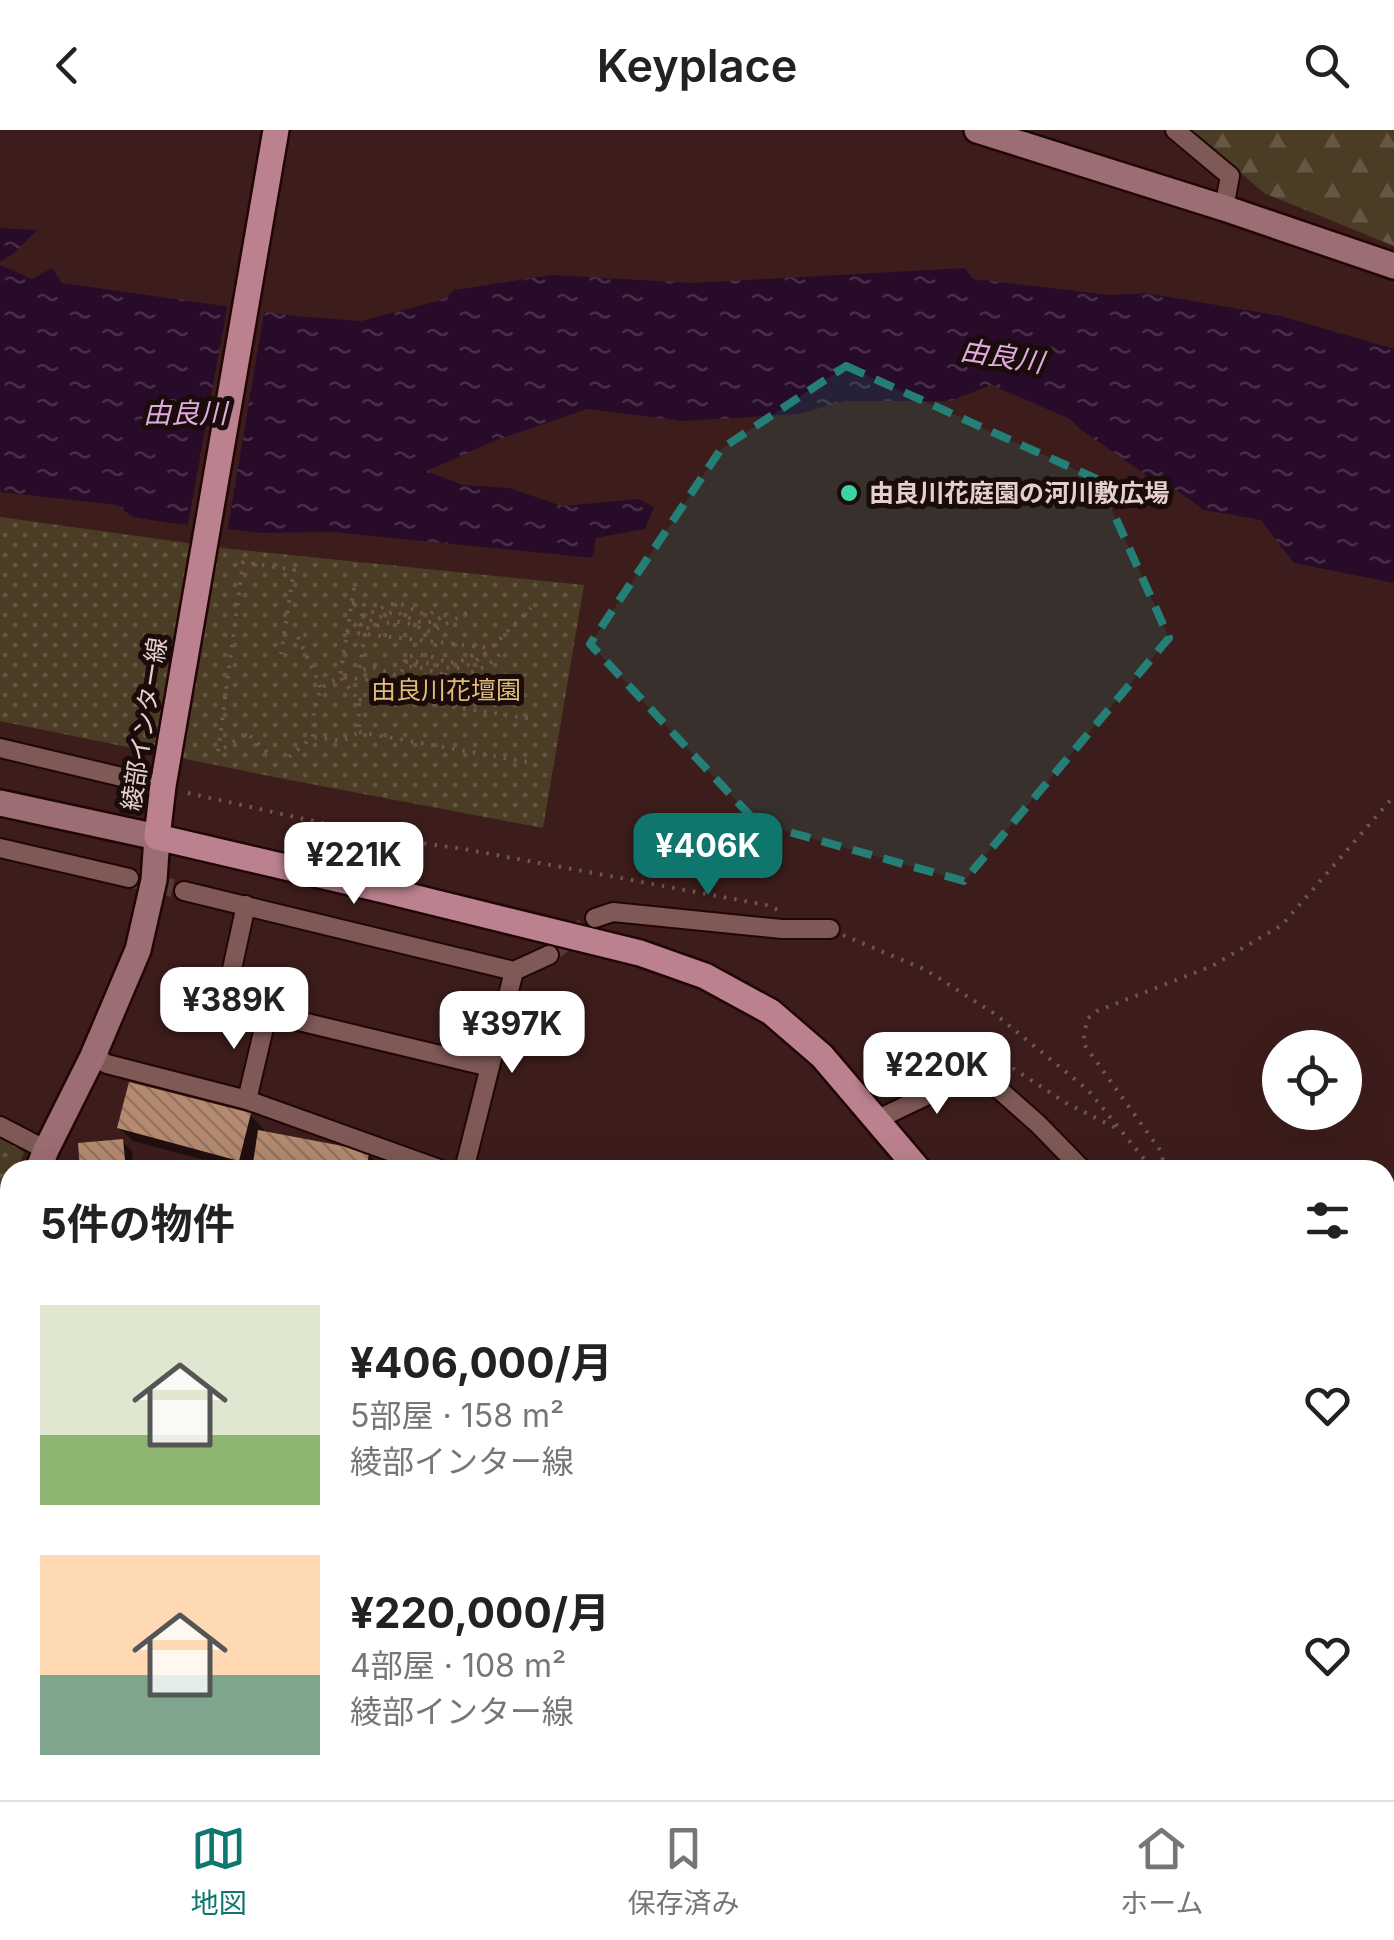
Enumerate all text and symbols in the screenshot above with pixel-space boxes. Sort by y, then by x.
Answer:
icon: back [40,38,95,93]
text: Keyplace [597,38,797,93]
icon: search [1299,38,1354,93]
water label: 由良川 [958,333,1049,380]
water label: 由良川 [143,396,230,430]
place label: 由良川花庭園の河川敷広場 [869,478,1169,508]
marker: 由良川花庭園の河川敷広場 [838,482,860,504]
street label: 綾部インター線 [115,635,173,813]
park label: 由良川花壇園 [371,675,521,705]
pin: ¥406K [638,813,778,898]
pin: ¥221K [284,822,424,907]
text: ¥406K [655,826,761,865]
text: ¥221K [306,835,402,874]
pin: ¥389K [164,967,304,1052]
text: ¥389K [182,980,286,1019]
pin: ¥397K [442,991,582,1076]
text: ¥397K [462,1004,562,1043]
map controls [1262,1030,1362,1130]
button: locate [1262,1030,1362,1130]
pin: ¥220K [867,1032,1007,1117]
text: ¥220K [885,1045,989,1084]
icon: filters [1300,1193,1355,1248]
text: 5件の物件 [40,1198,235,1249]
text: ¥406,000/月 [350,1337,613,1388]
icon: home [120,1345,240,1465]
icon: heart [1300,1378,1355,1433]
text: 5部屋 · 158 m² [350,1396,564,1435]
text: 綾部インター線 [350,1442,574,1481]
text: ¥220,000/月 [350,1587,610,1638]
icon: home [120,1595,240,1715]
icon: heart [1300,1628,1355,1683]
text: 4部屋 · 108 m² [350,1646,566,1685]
text: 綾部インター線 [350,1692,574,1731]
tab: 地図 [190,1821,246,1921]
tab: 保存済み [627,1821,739,1921]
tab: ホーム [1120,1821,1204,1921]

